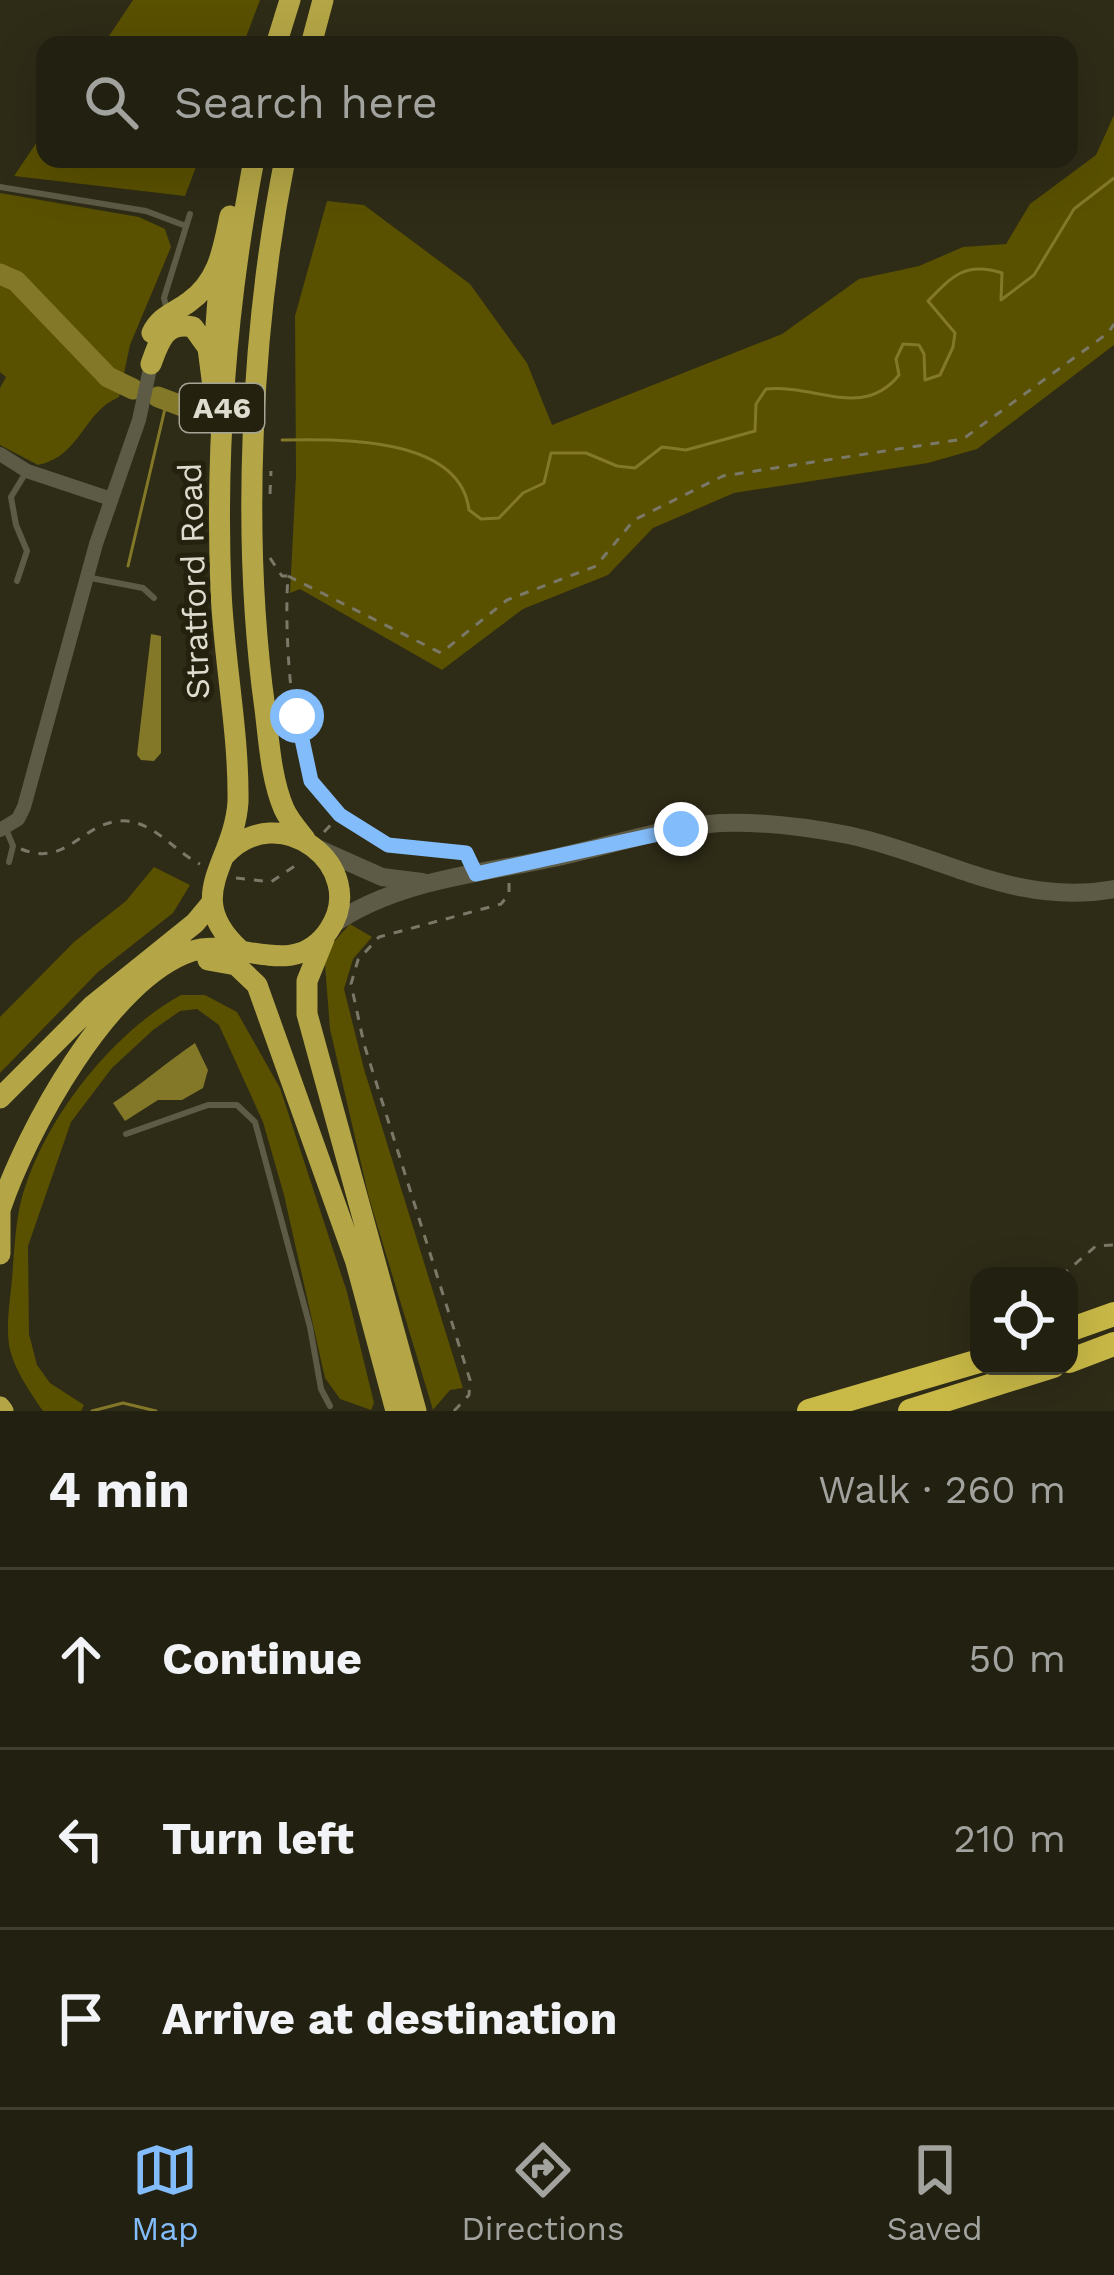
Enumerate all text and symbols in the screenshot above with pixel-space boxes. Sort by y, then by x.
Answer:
search box [36,36,1078,168]
icon: search [78,69,144,135]
text: Search here [174,76,438,129]
road number: A46 [180,384,264,432]
street label: Stratford Road [170,462,217,700]
route start [270,689,324,743]
route end [654,802,708,856]
map controls [970,1267,1078,1375]
button: locate [970,1267,1078,1375]
text: 4 min [48,1460,190,1519]
text: Walk · 260 m [818,1467,1066,1512]
icon: ahead [48,1626,114,1692]
text: Continue [162,1632,362,1685]
text: 50 m [969,1636,1066,1681]
icon: left [48,1806,114,1872]
text: Turn left [162,1812,354,1865]
text: 210 m [953,1816,1066,1861]
icon: arrive [48,1986,114,2052]
text: Arrive at destination [162,1992,617,2045]
tab: Map [131,2137,199,2248]
tab: Directions [461,2137,624,2248]
tab: Saved [887,2137,983,2248]

